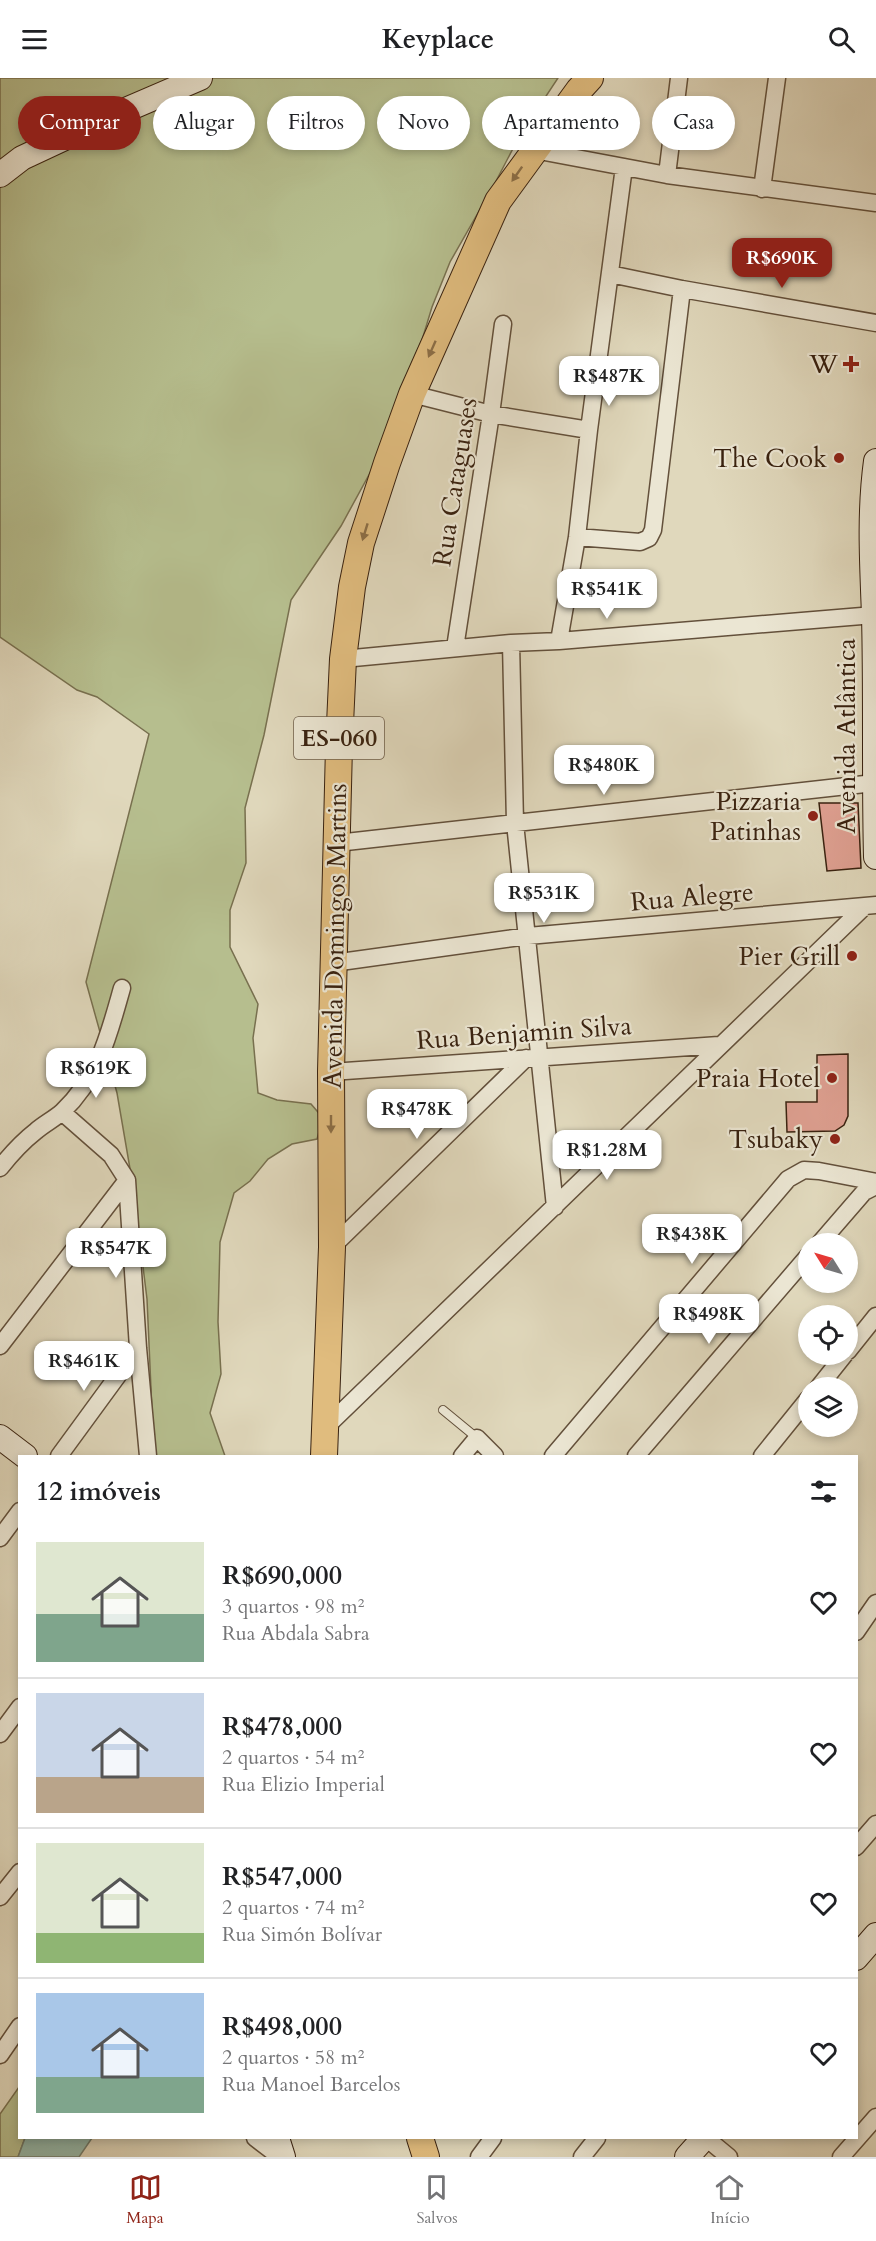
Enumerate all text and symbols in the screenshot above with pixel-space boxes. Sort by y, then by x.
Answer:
text: Keyplace [382,21,494,58]
icon: menu [18,23,51,56]
icon: search [825,23,858,56]
chip: Comprar [18,96,141,150]
chip: Alugar [153,96,255,150]
chip: Filtros [267,96,365,150]
chip: Novo [377,96,470,150]
chip: Apartamento [482,96,640,150]
chip: Casa [652,96,735,150]
one-way arrow [511,166,523,182]
pin: R$690K [733,238,831,289]
text: R$690K [746,244,818,271]
one-way arrow [427,341,437,359]
place label: W [808,347,838,382]
marker: W [842,355,860,373]
pin: R$487K [560,356,658,407]
text: R$487K [573,362,645,389]
street label: Rua Cataguases [424,395,486,569]
place label: The Cook [713,441,827,476]
marker: The Cook [832,451,846,465]
one-way arrow [360,523,369,541]
pin: R$541K [558,569,656,620]
text: R$541K [571,575,643,602]
street label: Avenida Atlântica [829,638,864,834]
road number: ES-060 [294,717,384,759]
pin: R$480K [555,745,653,796]
text: R$480K [568,751,640,778]
street label: Avenida Domingos Martins [315,783,355,1089]
place label: Pizzaria Patinhas [710,784,801,849]
marker: Pizzaria Patinhas [806,809,820,823]
pin: R$531K [495,873,593,924]
street label: Rua Alegre [629,874,755,920]
text: R$531K [508,879,580,906]
place label: Pier Grill [738,939,840,974]
marker: Pier Grill [845,949,859,963]
street label: Rua Benjamin Silva [415,1008,633,1058]
pin: R$619K [47,1048,145,1099]
text: R$619K [60,1054,132,1081]
place label: Praia Hotel [696,1061,820,1096]
marker: Praia Hotel [825,1071,839,1085]
pin: R$478K [368,1089,466,1140]
text: R$478K [381,1095,453,1122]
one-way arrow [326,1115,336,1134]
place label: Tsubaky [728,1122,823,1157]
pin: R$1.28M [552,1130,662,1181]
marker: Tsubaky [828,1132,842,1146]
text: R$1.28M [567,1136,647,1163]
pin: R$438K [643,1214,741,1265]
text: R$438K [656,1220,728,1247]
pin: R$547K [67,1228,165,1279]
north arrow [798,1233,858,1293]
map controls [798,1233,858,1437]
text: R$547K [80,1234,152,1261]
pin: R$498K [660,1294,758,1345]
text: R$498K [673,1300,745,1327]
button: locate [798,1305,858,1365]
pin: R$461K [35,1341,133,1392]
text: R$461K [48,1347,120,1374]
button: layers [798,1377,858,1437]
text: 12 imóveis [36,1474,161,1509]
icon: filters [807,1475,840,1508]
text: R$690,000 [222,1558,342,1593]
icon: home [84,1566,156,1638]
icon: heart [807,1586,840,1619]
text: 3 quartos · 98 m² [222,1593,364,1620]
text: Rua Abdala Sabra [222,1620,370,1647]
text: R$478,000 [222,1709,342,1744]
icon: home [84,1717,156,1789]
icon: heart [807,1737,840,1770]
text: 2 quartos · 54 m² [222,1744,364,1771]
text: Rua Elizio Imperial [222,1771,385,1798]
text: R$547,000 [222,1859,342,1894]
icon: home [84,1867,156,1939]
icon: heart [807,1887,840,1920]
text: 2 quartos · 74 m² [222,1894,364,1921]
text: Rua Simón Bolívar [222,1921,382,1948]
text: R$498,000 [222,2009,342,2044]
icon: home [84,2017,156,2089]
icon: heart [807,2037,840,2070]
text: 2 quartos · 58 m² [222,2044,364,2071]
text: Rua Manoel Barcelos [222,2071,400,2098]
tab: Mapa [126,2171,164,2229]
tab: Salvos [416,2171,458,2229]
tab: Início [710,2171,750,2229]

